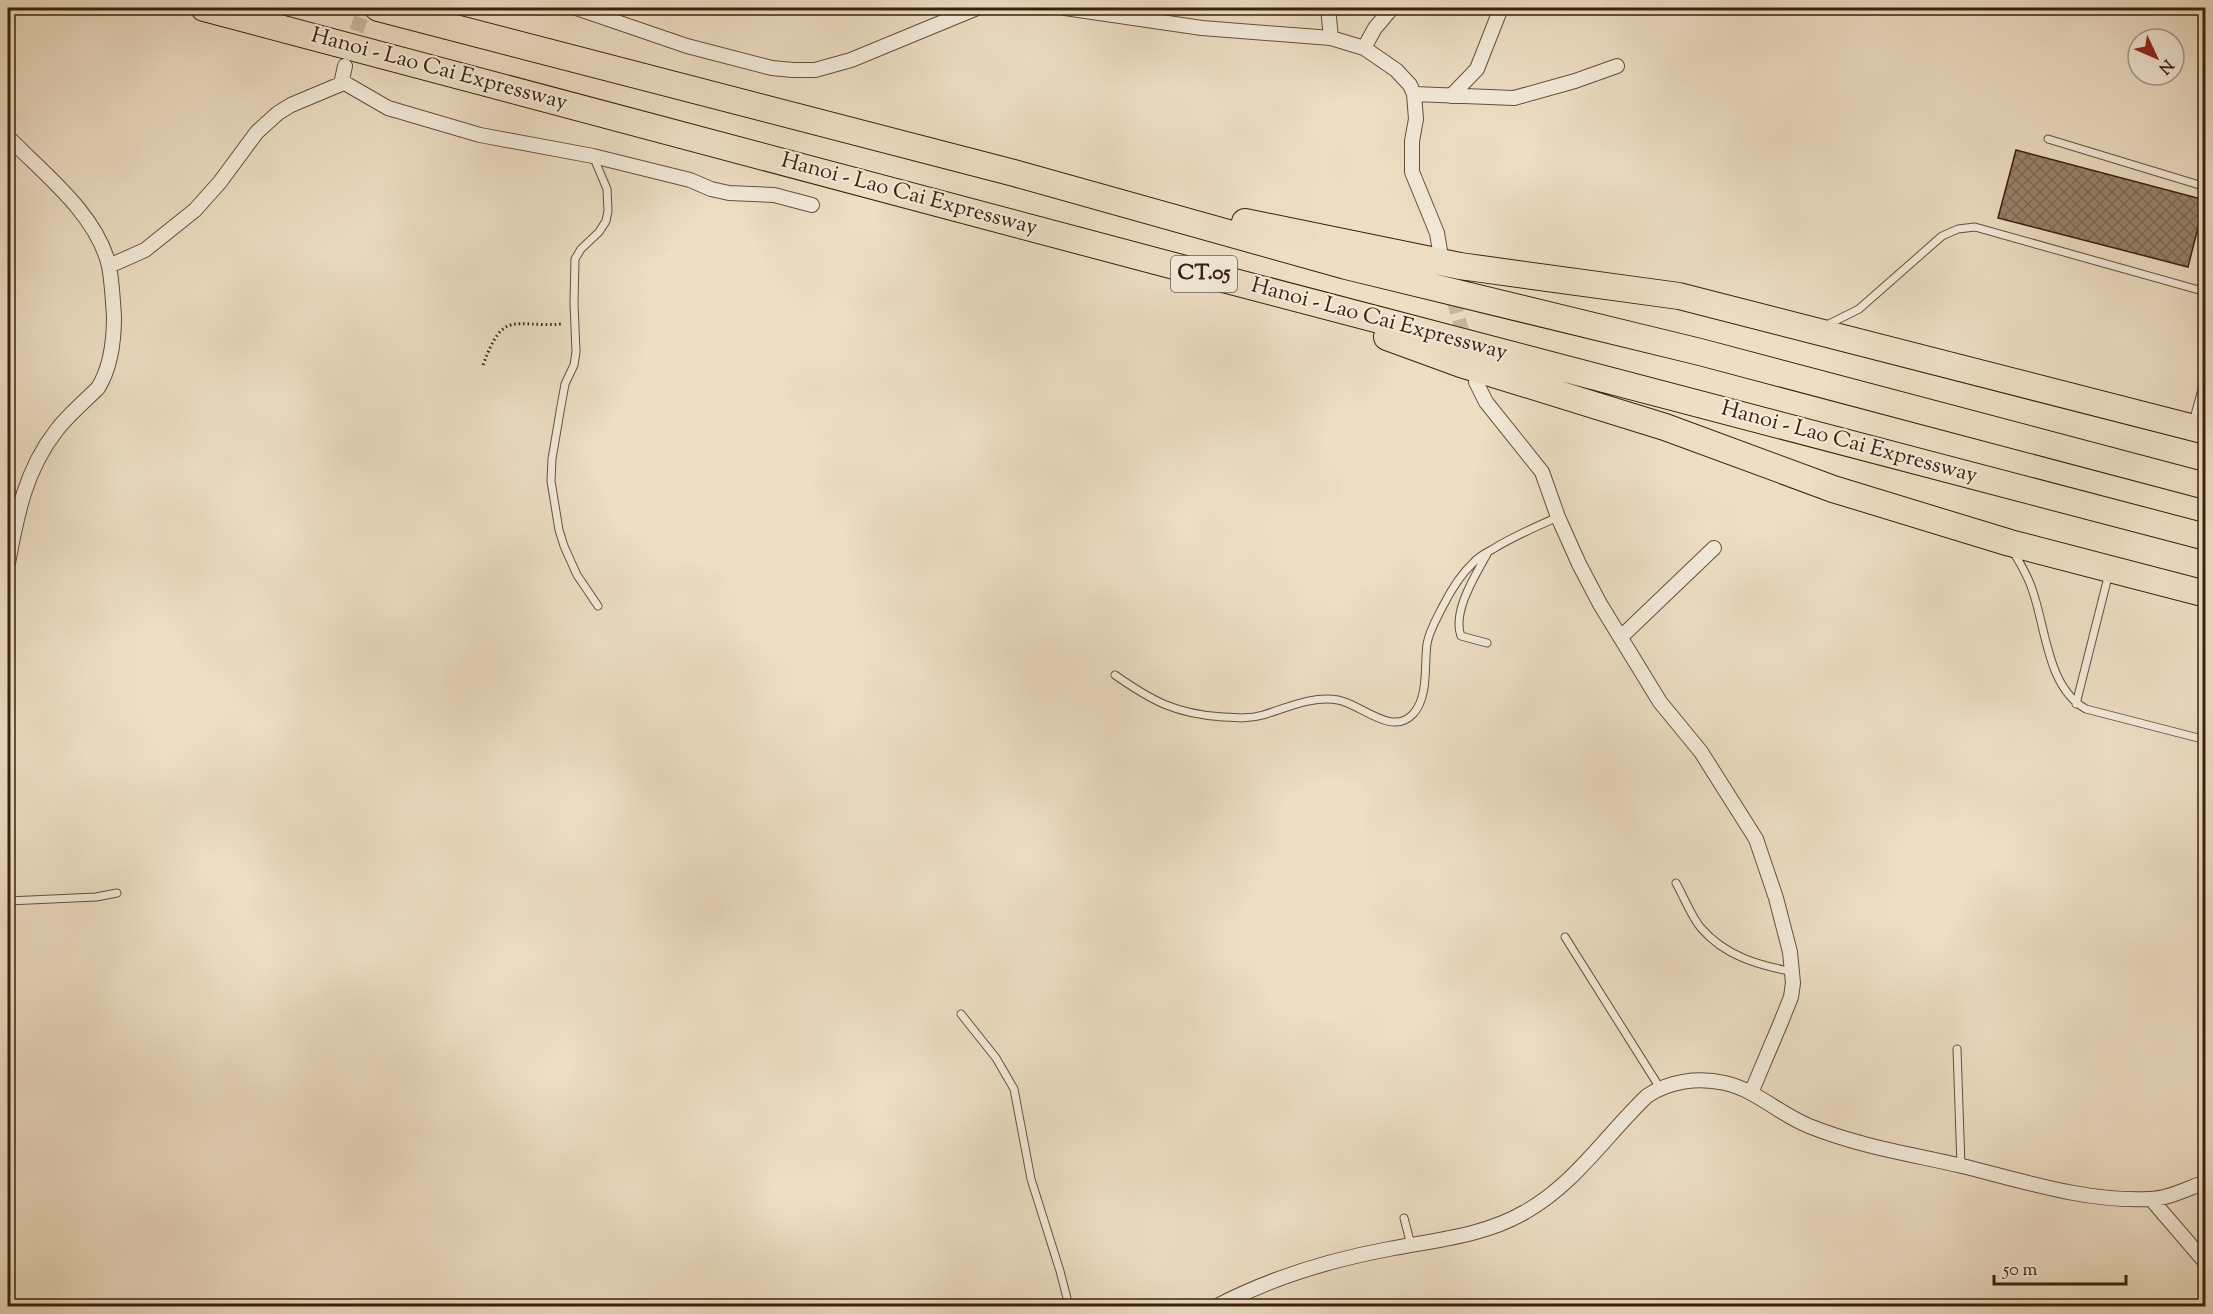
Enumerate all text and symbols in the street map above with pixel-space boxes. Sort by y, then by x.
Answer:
street label: Hanoi - Lao Cai Expressway [307,20,571,120]
north arrow [2126,27,2186,87]
text: N [2152,53,2178,78]
street label: Hanoi - Lao Cai Expressway [777,145,1041,245]
road number: CT.05 [1171,256,1237,292]
street label: Hanoi - Lao Cai Expressway [1247,270,1511,370]
street label: Hanoi - Lao Cai Expressway [1717,393,1981,493]
scale bar [1994,1248,2126,1286]
text: 50 m [2002,1258,2038,1284]

